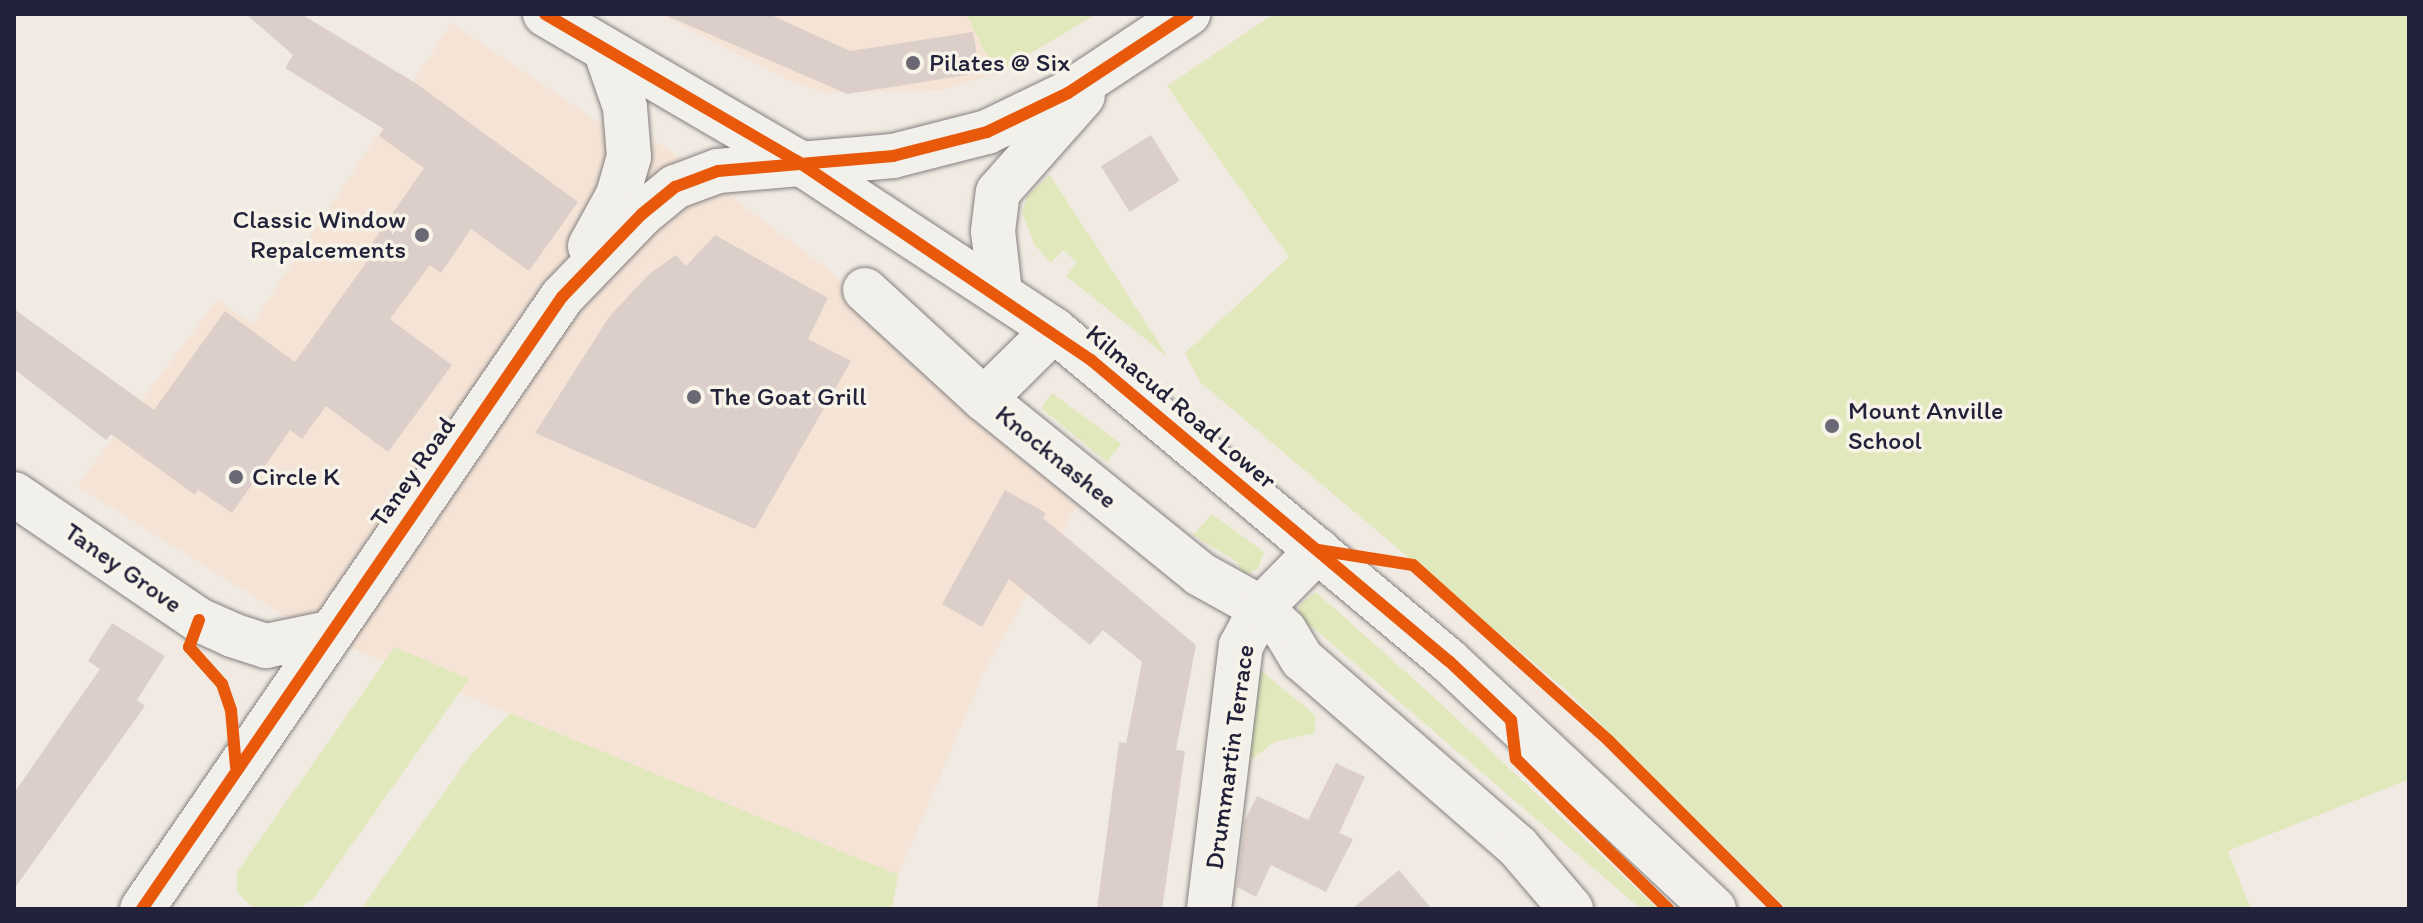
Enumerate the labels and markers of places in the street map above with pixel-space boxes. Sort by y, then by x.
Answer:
place label: Pilates @ Six [929,47,1070,79]
marker: Pilates @ Six [904,54,922,72]
place label: Classic Window Repalcements [232,204,406,266]
marker: Classic Window Repalcements [413,226,431,244]
place label: The Goat Grill [710,381,866,413]
marker: The Goat Grill [685,388,703,406]
place label: Mount Anville School [1848,395,2003,456]
marker: Mount Anville School [1823,417,1841,435]
place label: Circle K [252,461,340,493]
marker: Circle K [227,468,245,486]

